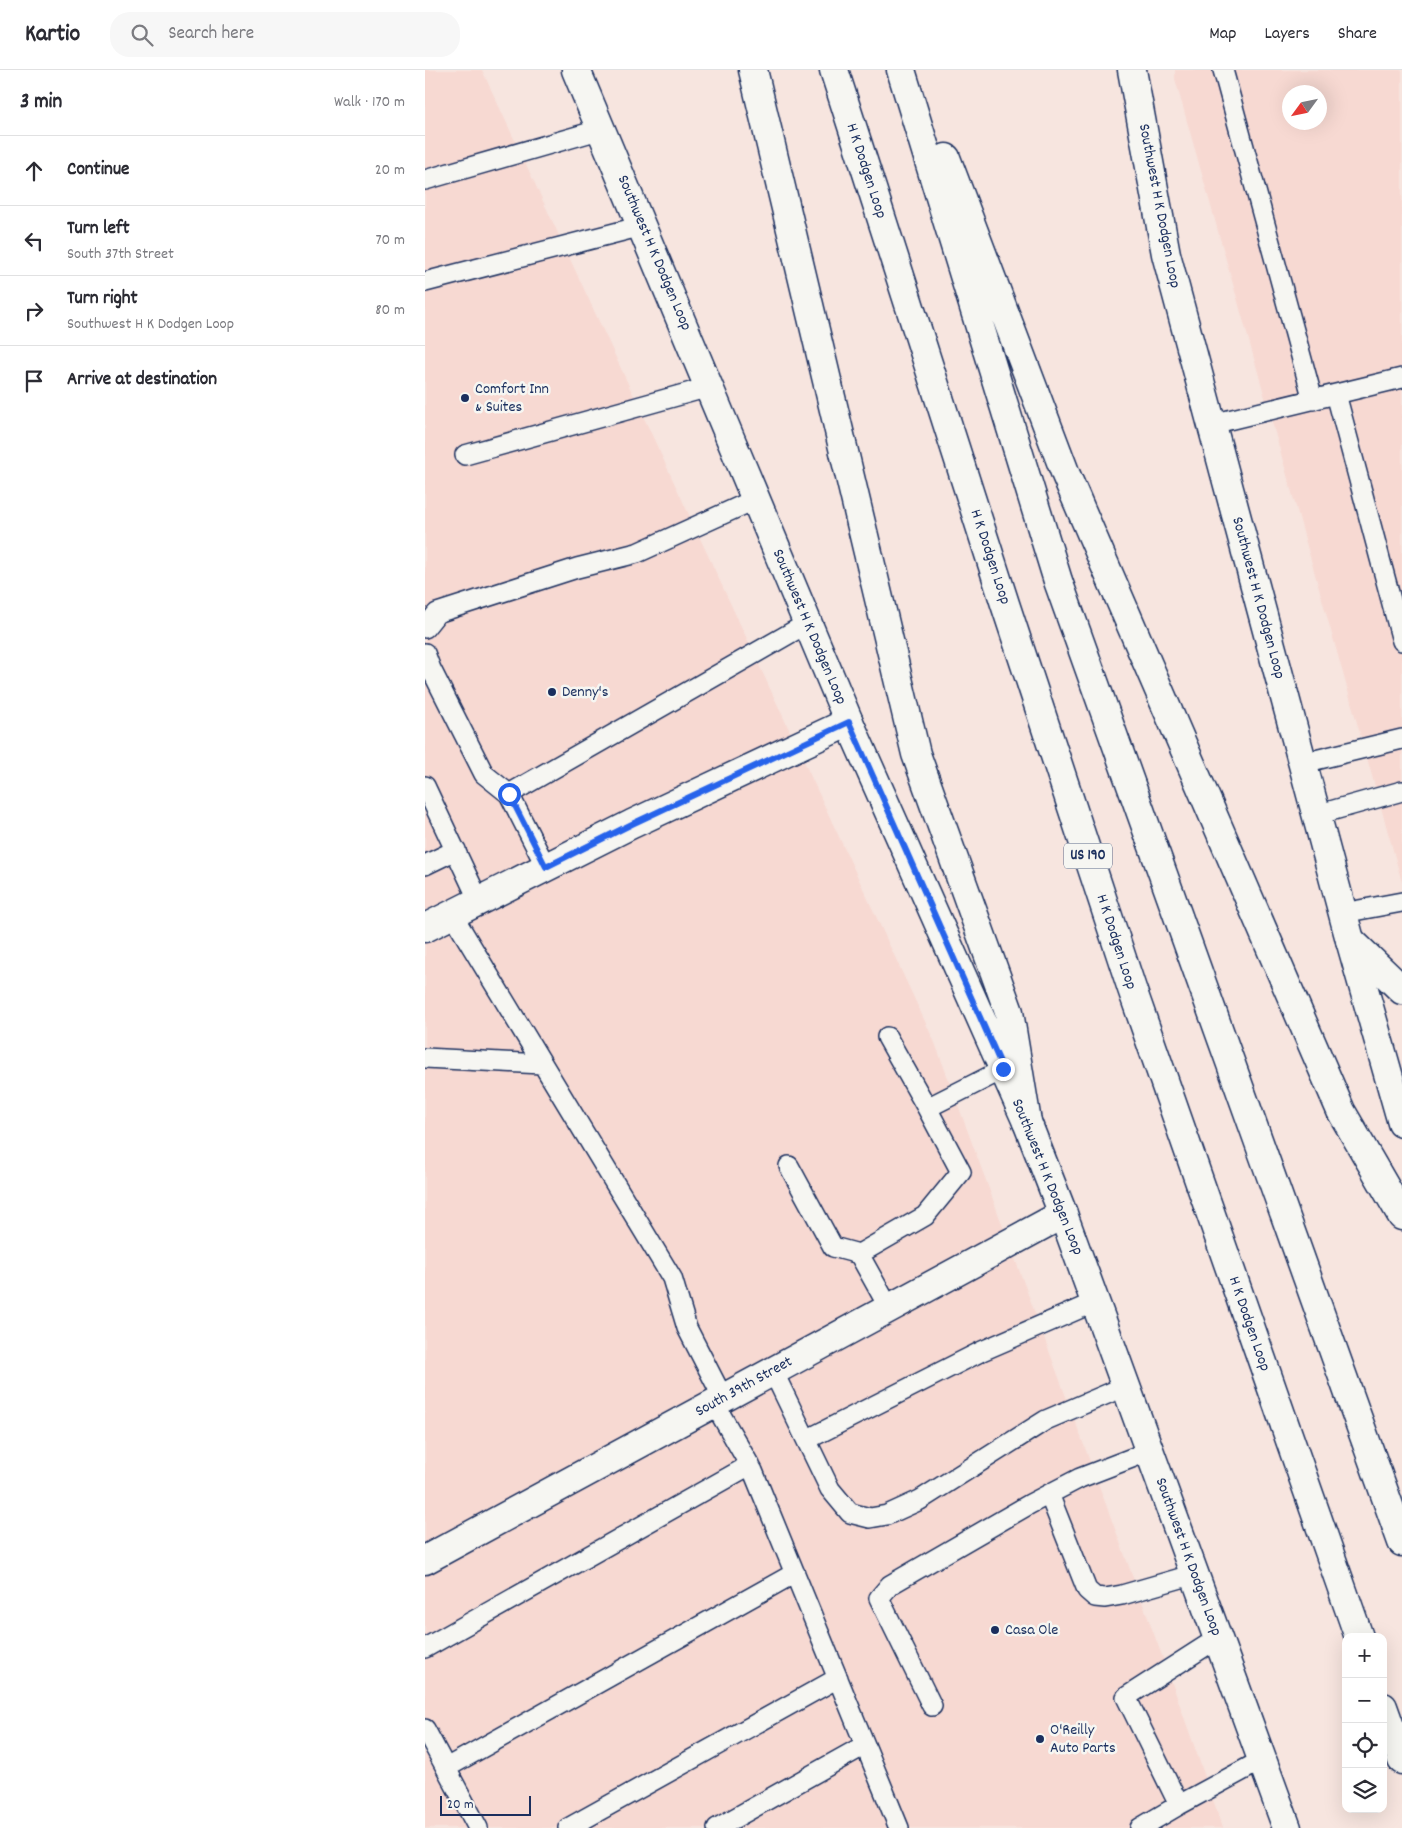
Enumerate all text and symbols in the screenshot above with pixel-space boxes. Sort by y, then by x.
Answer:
search box [110,12,460,57]
text: Kartio [25,18,80,52]
icon: search [128,21,156,49]
text: Search here [168,21,254,48]
text: Map [1209,22,1236,47]
text: Layers [1264,22,1310,47]
text: Share [1338,22,1377,47]
north arrow [1282,85,1327,130]
text: 3 min [20,88,62,118]
text: Walk · 170 m [334,91,405,114]
street label: H K Dodgen Loop [840,120,892,222]
street label: Southwest H K Dodgen Loop [1132,122,1186,290]
icon: ahead [20,157,48,185]
text: Continue [67,157,129,184]
text: 20 m [375,159,405,182]
street label: Southwest H K Dodgen Loop [611,172,697,334]
text: Turn left [67,216,130,243]
icon: left [20,227,48,255]
text: 70 m [375,229,405,252]
text: South 37th Street [67,243,174,266]
text: Turn right [67,286,138,313]
icon: right [20,297,48,325]
text: 80 m [375,299,405,322]
text: Southwest H K Dodgen Loop [67,313,234,336]
icon: arrive [20,367,48,395]
text: Arrive at destination [67,367,217,394]
place label: Comfort Inn & Suites [475,378,549,419]
marker: Comfort Inn & Suites [459,392,471,404]
street label: H K Dodgen Loop [964,506,1016,608]
street label: Southwest H K Dodgen Loop [1225,514,1291,682]
street label: Southwest H K Dodgen Loop [766,546,852,708]
place label: Denny's [562,681,609,704]
marker: Denny's [546,686,558,698]
route start [498,783,521,806]
road number: US 190 [1064,844,1112,868]
street label: H K Dodgen Loop [1090,891,1142,993]
route end [992,1058,1015,1081]
street label: Southwest H K Dodgen Loop [1005,1095,1089,1259]
street label: H K Dodgen Loop [1222,1273,1276,1375]
street label: South 39th Street [691,1351,797,1423]
street label: Southwest H K Dodgen Loop [1149,1475,1227,1639]
place label: Casa Ole [1005,1619,1058,1642]
marker: Casa Ole [989,1624,1001,1636]
map controls [1342,1633,1387,1813]
button: + [1342,1633,1387,1678]
button: − [1342,1678,1387,1723]
place label: O'Reilly Auto Parts [1050,1719,1116,1760]
button: locate [1342,1723,1387,1768]
marker: O'Reilly Auto Parts [1034,1733,1046,1745]
button: layers [1342,1768,1387,1813]
scale bar [440,1793,531,1816]
text: 20 m [447,1795,474,1815]

